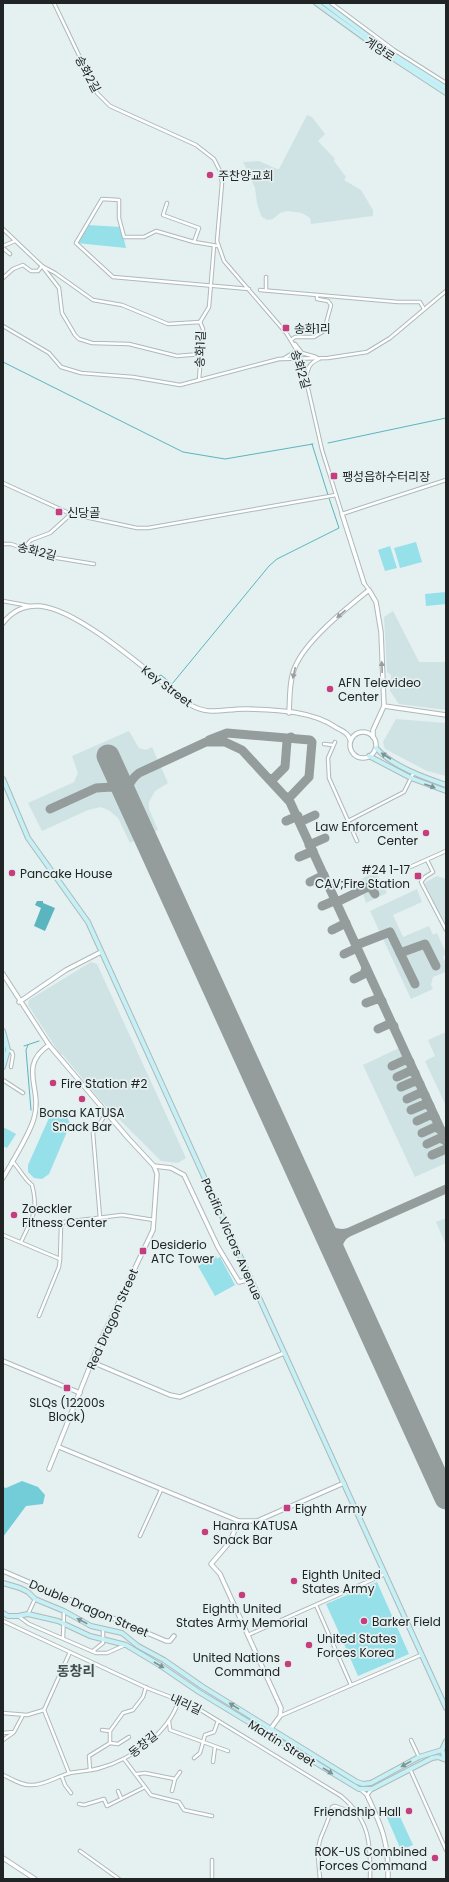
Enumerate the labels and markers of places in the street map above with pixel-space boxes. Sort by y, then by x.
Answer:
place label: 주찬양교회 [218,167,273,184]
marker: 주찬양교회 [205,170,215,180]
place label: 송화1리 [294,320,331,337]
marker: 송화1리 [281,323,291,333]
place label: 팽성읍하수터리장 [342,468,430,485]
marker: 팽성읍하수터리장 [329,471,339,481]
place label: 신당골 [67,504,100,521]
marker: 신당골 [54,507,64,517]
place label: AFN Televideo Center [338,674,421,705]
marker: AFN Televideo Center [325,684,335,694]
place label: Law Enforcement Center [315,818,419,849]
marker: Law Enforcement Center [421,828,431,838]
place label: #24 1-17 CAV;Fire Station [315,861,410,892]
place label: Pancake House [20,865,112,882]
marker: Pancake House [7,868,17,878]
marker: #24 1-17 CAV;Fire Station [413,871,423,881]
place label: Fire Station #2 [61,1075,148,1092]
marker: Fire Station #2 [48,1078,58,1088]
marker: Bonsa KATUSA Snack Bar [77,1094,87,1104]
place label: Bonsa KATUSA Snack Bar [39,1104,125,1135]
place label: Zoeckler Fitness Center [22,1200,107,1231]
marker: Zoeckler Fitness Center [9,1210,19,1220]
place label: Desiderio ATC Tower [151,1236,215,1267]
marker: Desiderio ATC Tower [138,1246,148,1256]
marker: SLQs (12200s Block) [62,1383,72,1393]
place label: SLQs (12200s Block) [29,1394,105,1425]
place label: Eighth Army [295,1500,367,1517]
marker: Eighth Army [282,1503,292,1513]
place label: Hanra KATUSA Snack Bar [213,1517,298,1548]
marker: Hanra KATUSA Snack Bar [200,1527,210,1537]
place label: Eighth United States Army [302,1566,381,1597]
marker: Eighth United States Army [289,1576,299,1586]
marker: Eighth United States Army Memorial [237,1590,247,1600]
place label: Eighth United States Army Memorial [176,1600,308,1631]
place label: Barker Field [372,1613,441,1630]
marker: Barker Field [359,1616,369,1626]
place label: United States Forces Korea [317,1630,396,1661]
marker: United States Forces Korea [304,1640,314,1650]
place label: United Nations Command [193,1649,280,1680]
marker: United Nations Command [283,1659,293,1669]
place label: Friendship Hall [314,1803,401,1820]
marker: Friendship Hall [404,1806,414,1816]
place label: ROK-US Combined Forces Command [315,1843,427,1874]
marker: ROK-US Combined Forces Command [430,1853,440,1863]

